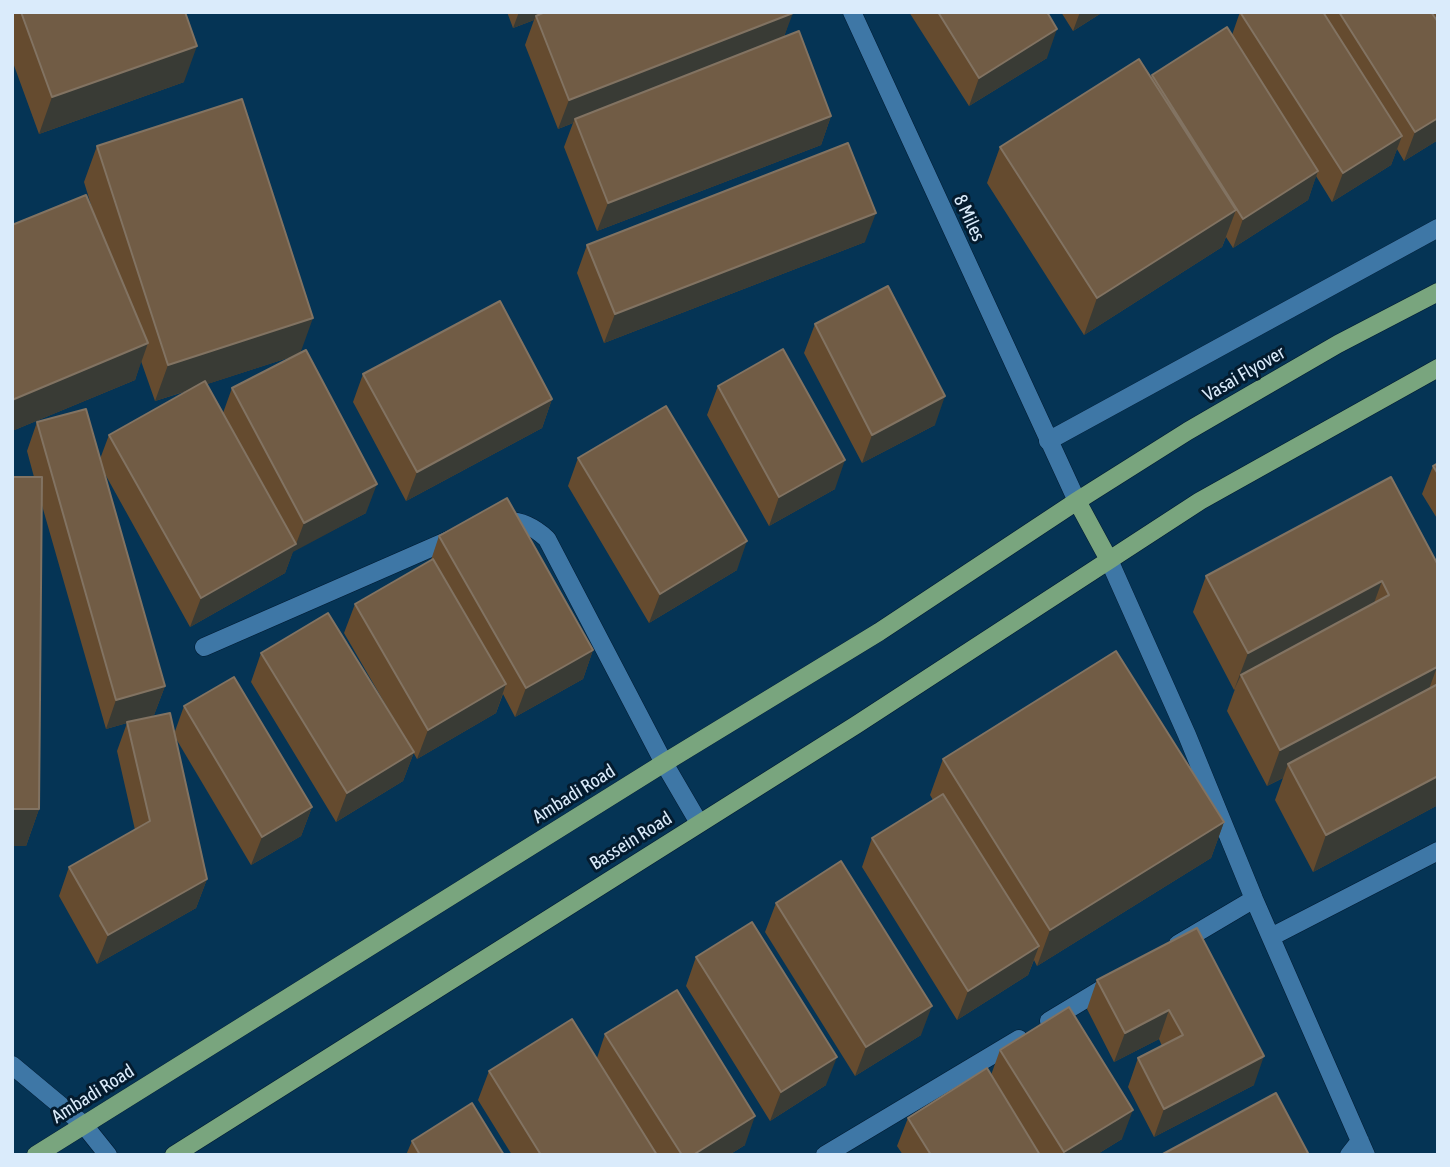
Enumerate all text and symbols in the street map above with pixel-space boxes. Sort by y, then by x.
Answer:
street label: 8 Miles [948,191,990,245]
street label: Vasai Flyover [1199,341,1289,407]
street label: Ambadi Road [528,760,620,828]
street label: Bassein Road [586,807,676,875]
street label: Ambadi Road [47,1060,139,1128]

